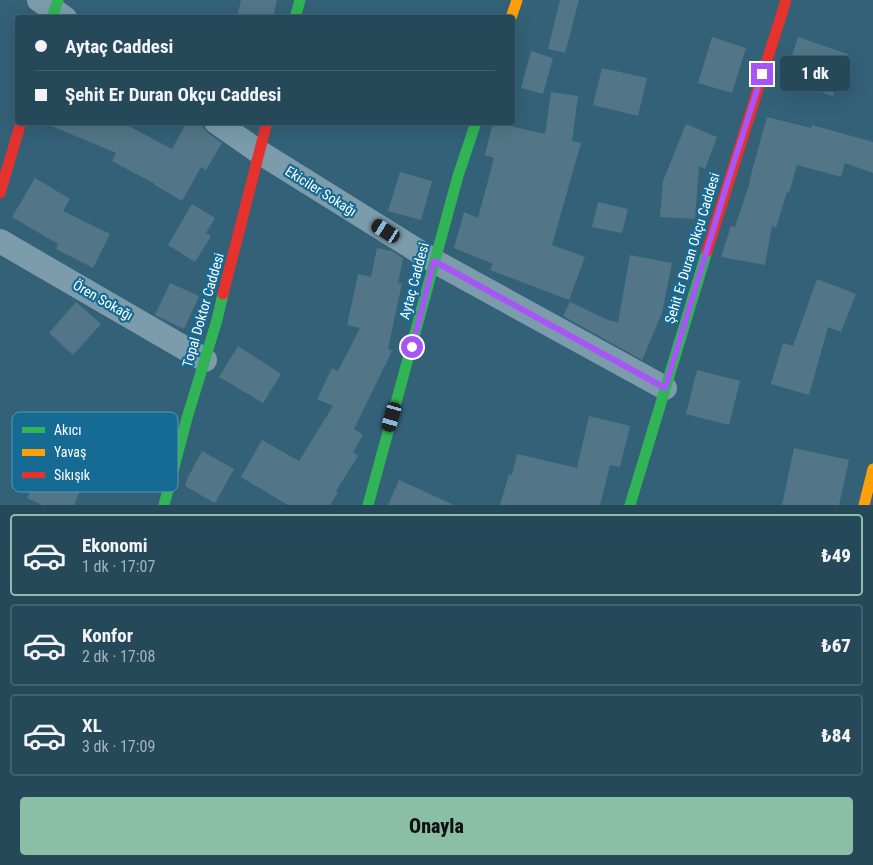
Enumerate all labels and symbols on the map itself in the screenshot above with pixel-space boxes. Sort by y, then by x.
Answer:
callout: 1 dk [780,56,850,92]
route end [751,63,773,85]
street label: Ekiciler Sokağı [282,163,360,219]
street label: Şehit Er Duran Okçu Caddesi [661,171,723,325]
car [369,217,402,245]
street label: Aytaç Caddesi [396,241,432,321]
street label: Topal Doktor Caddesi [179,251,227,369]
street label: Ören Sokağı [70,276,136,324]
route start [401,336,423,358]
car [380,401,403,433]
legend [12,412,178,492]
text: Akıcı [54,422,81,438]
text: Yavaş [54,444,86,460]
text: Sıkışık [54,467,91,483]

